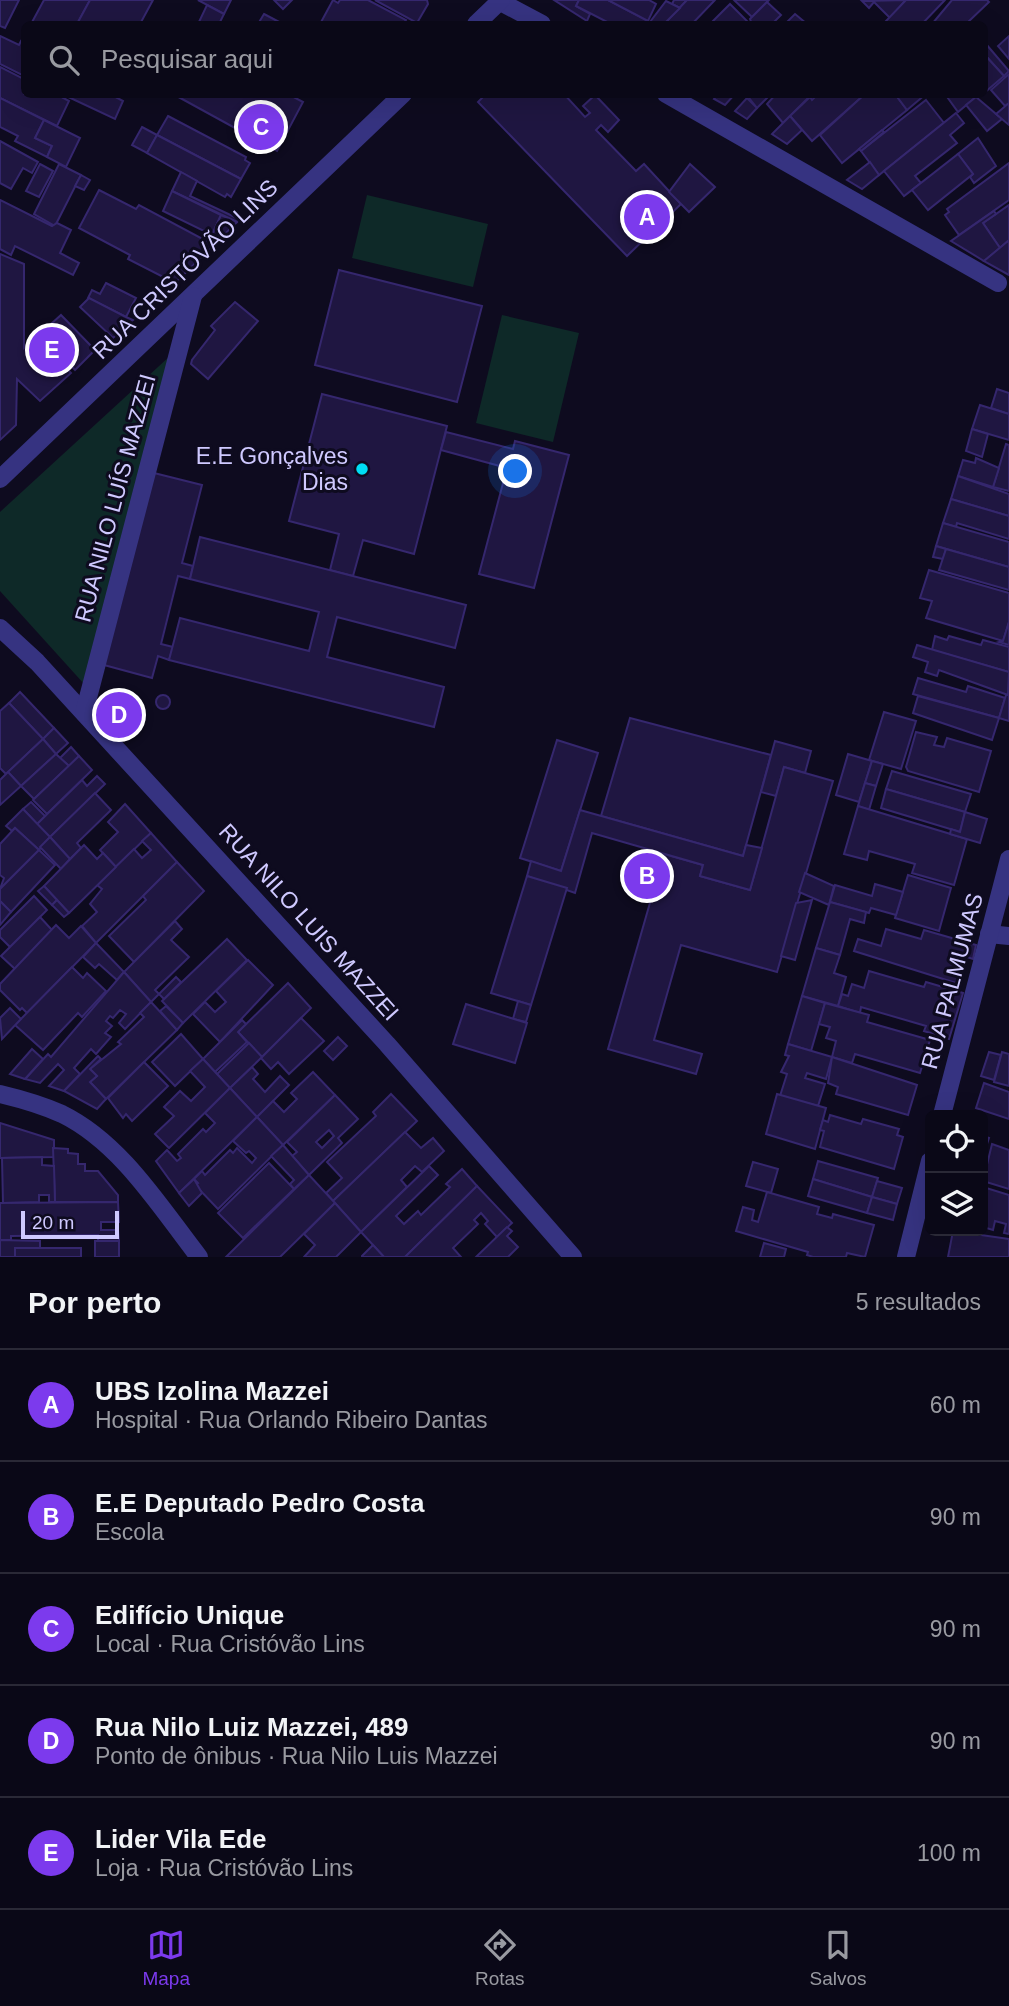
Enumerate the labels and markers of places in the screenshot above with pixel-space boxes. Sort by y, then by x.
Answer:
pin: C [238,101,284,153]
pin: A [624,191,670,243]
pin: E [29,324,75,376]
place label: E.E Gonçalves Dias [196,443,348,495]
marker: E.E Gonçalves Dias [354,461,370,477]
pin: D [96,689,142,741]
pin: B [624,850,670,902]

